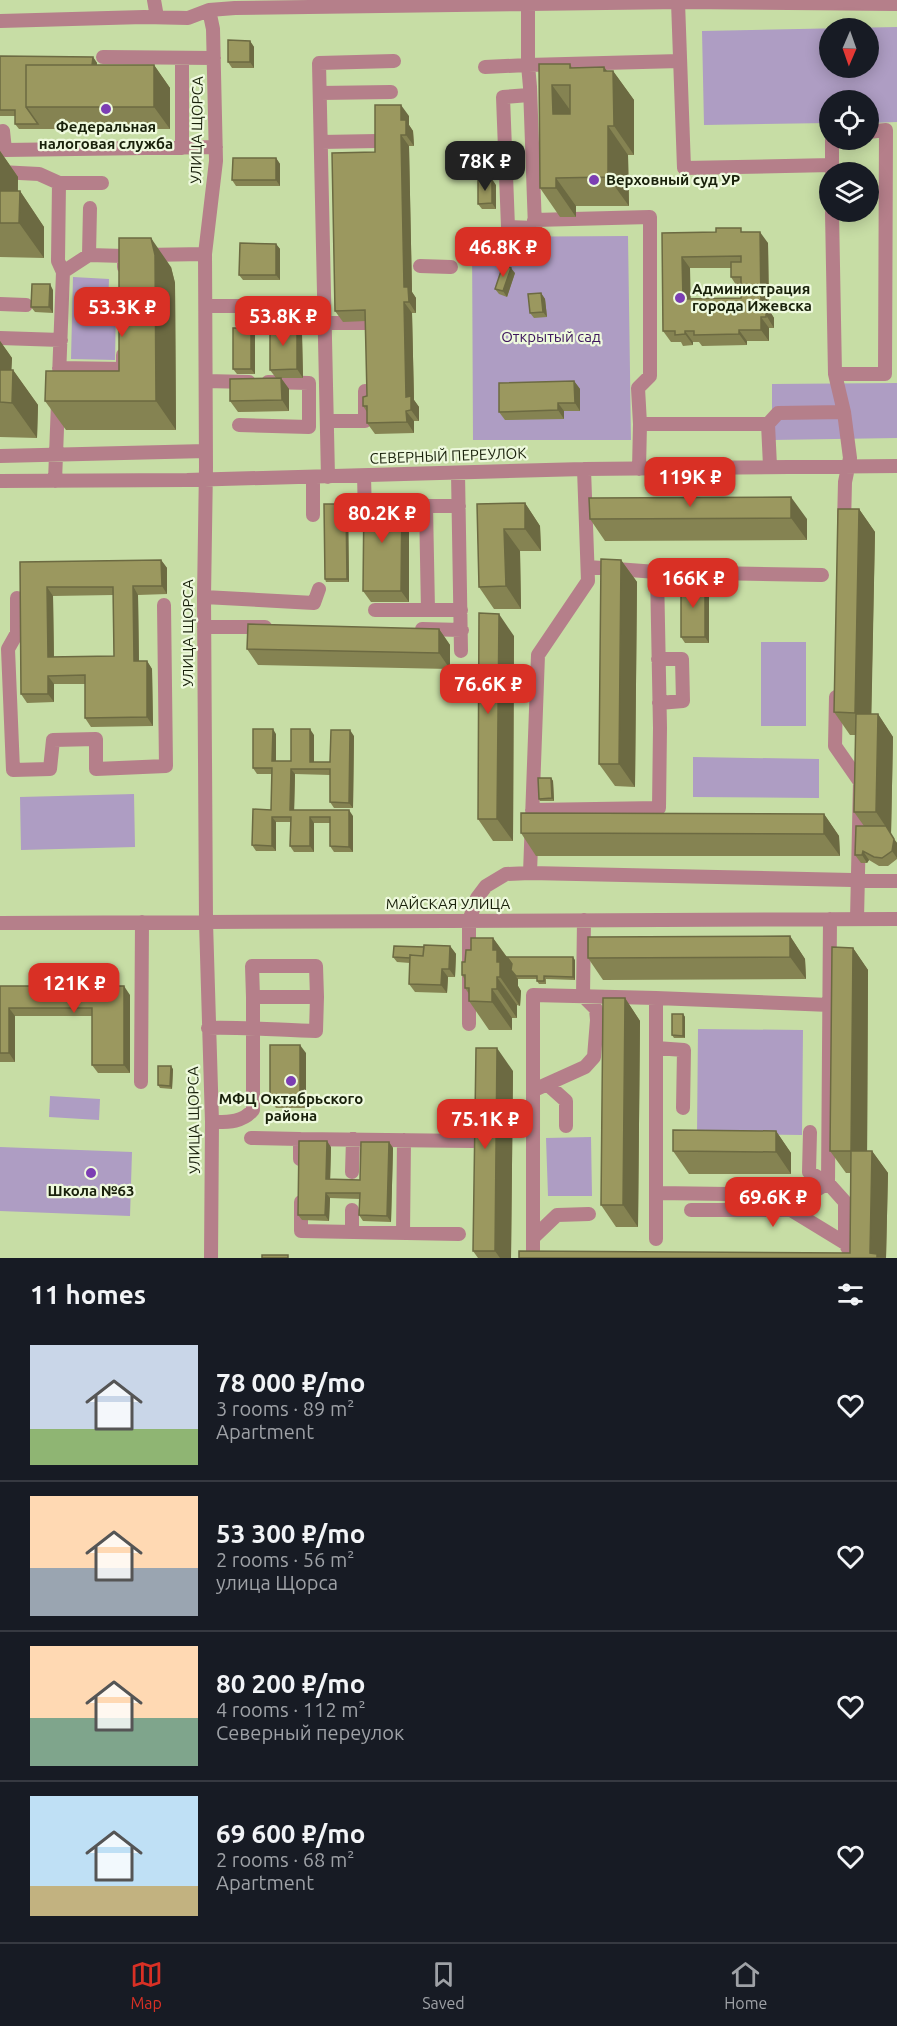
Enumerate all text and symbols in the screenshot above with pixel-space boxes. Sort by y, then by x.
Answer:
north arrow [819,18,879,78]
map controls [819,18,879,222]
street label: УЛИЦА ЩОРСА [187,76,206,184]
button: locate [819,90,879,150]
marker: Федеральная налоговая служба [99,102,113,116]
place label: Федеральная налоговая служба [39,118,173,152]
pin: 78K ₽ [443,141,527,192]
text: 78K ₽ [459,149,511,172]
button: layers [819,162,879,222]
place label: Верховный суд УР [606,171,740,188]
marker: Верховный суд УР [587,173,601,187]
pin: 46.8K ₽ [448,227,558,278]
text: 46.8K ₽ [469,235,537,258]
place label: Администрация города Ижевска [692,280,812,314]
pin: 53.3K ₽ [67,287,177,338]
marker: Администрация города Ижевска [673,291,687,305]
text: 53.3K ₽ [88,295,156,318]
pin: 53.8K ₽ [228,296,338,347]
text: 53.8K ₽ [249,304,317,327]
park label: Открытый сад [501,328,601,345]
street label: СЕВЕРНЫЙ ПЕРЕУЛОК [369,444,527,467]
pin: 119K ₽ [641,457,739,508]
text: 119K ₽ [658,465,722,488]
pin: 80.2K ₽ [327,493,437,544]
text: 80.2K ₽ [348,501,416,524]
pin: 166K ₽ [644,558,742,609]
text: 166K ₽ [661,566,725,589]
street label: УЛИЦА ЩОРСА [179,579,196,687]
pin: 76.6K ₽ [433,664,543,715]
text: 76.6K ₽ [454,672,522,695]
street label: МАЙСКАЯ УЛИЦА [386,895,510,912]
pin: 121K ₽ [25,963,123,1014]
text: 121K ₽ [42,971,106,994]
street label: УЛИЦА ЩОРСА [184,1066,203,1174]
marker: МФЦ Октябрьского района [284,1074,298,1088]
place label: МФЦ Октябрьского района [219,1090,363,1124]
pin: 75.1K ₽ [430,1099,540,1150]
text: 75.1K ₽ [451,1107,519,1130]
marker: Школа №63 [84,1166,98,1180]
pin: 69.6K ₽ [718,1177,828,1228]
place label: Школа №63 [48,1182,134,1199]
text: 69.6K ₽ [739,1185,807,1208]
icon: filters [834,1278,867,1311]
text: 11 homes [30,1280,146,1309]
text: 78 000 ₽/mo [216,1368,365,1397]
icon: home [78,1369,150,1441]
icon: heart [834,1389,867,1422]
text: 3 rooms · 89 m² [216,1397,354,1420]
text: Apartment [216,1420,314,1443]
text: 53 300 ₽/mo [216,1519,365,1548]
icon: home [78,1520,150,1592]
icon: heart [834,1540,867,1573]
text: 2 rooms · 56 m² [216,1548,354,1571]
text: улица Щорса [216,1571,338,1594]
text: 80 200 ₽/mo [216,1669,365,1698]
icon: home [78,1670,150,1742]
icon: heart [834,1690,867,1723]
text: 4 rooms · 112 m² [216,1698,366,1721]
text: Северный переулок [216,1721,404,1744]
text: 69 600 ₽/mo [216,1819,365,1848]
icon: home [78,1820,150,1892]
icon: heart [834,1840,867,1873]
text: 2 rooms · 68 m² [216,1848,354,1871]
text: Apartment [216,1871,314,1894]
tab: Map [130,1958,163,2012]
tab: Saved [422,1958,465,2012]
tab: Home [724,1958,767,2012]

